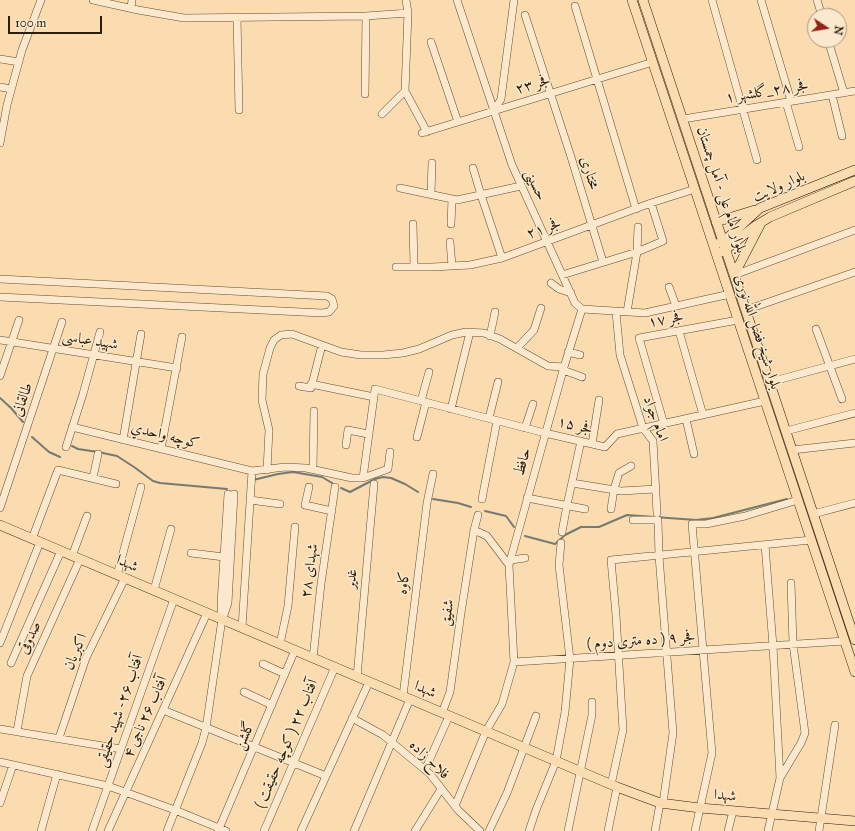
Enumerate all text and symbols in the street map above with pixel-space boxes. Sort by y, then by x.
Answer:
scale bar [10,8,104,34]
north arrow [807,8,847,48]
text: 100 m [15,16,46,30]
text: N [831,24,846,36]
street label: فجر ۲۳ [513,71,553,99]
street label: فجر ۲۸_گلشهر ۱ [724,77,810,107]
street label: بلوار امام علی - آمل چمستان [692,124,750,256]
street label: مختاری [575,154,603,192]
street label: حسینی [520,166,550,204]
street label: بلوار ولایت [750,167,808,207]
street label: فجر ۲۱ [524,214,564,244]
street label: بلوار شیخ فضل الله نوری [730,272,784,392]
street label: فجر ۱۷ [647,308,685,332]
street label: شهید عباسی [61,328,119,354]
street label: طالقانی [9,381,37,419]
street label: امام جواد [638,394,672,444]
street label: فجر ۱۵ [556,413,594,439]
street label: كوچه واحدي [129,419,201,453]
street label: حافظ [511,446,535,478]
street label: شهدای ۲۸ [297,543,323,599]
street label: شهدا [113,551,141,577]
street label: غدیر [342,568,362,590]
street label: کاوه [394,570,414,596]
street label: شفیق [437,598,459,628]
street label: صدوقی [15,619,45,657]
street label: فجر ۹ ( ده متری دوم ) [586,628,696,654]
street label: اکبریان [60,631,92,673]
street label: آفتاب ۲۶- شهید حقیقی [92,653,148,769]
street label: آفتاب ۲۶ ناجی ۴ [120,673,172,761]
street label: آفتاب ۲۲ ( کوچه حقیقت ) [252,677,322,811]
street label: شهدا [411,677,439,703]
street label: گلشن [231,719,259,753]
street label: فلاح زاده [405,736,453,784]
street label: شهدا [713,786,737,806]

